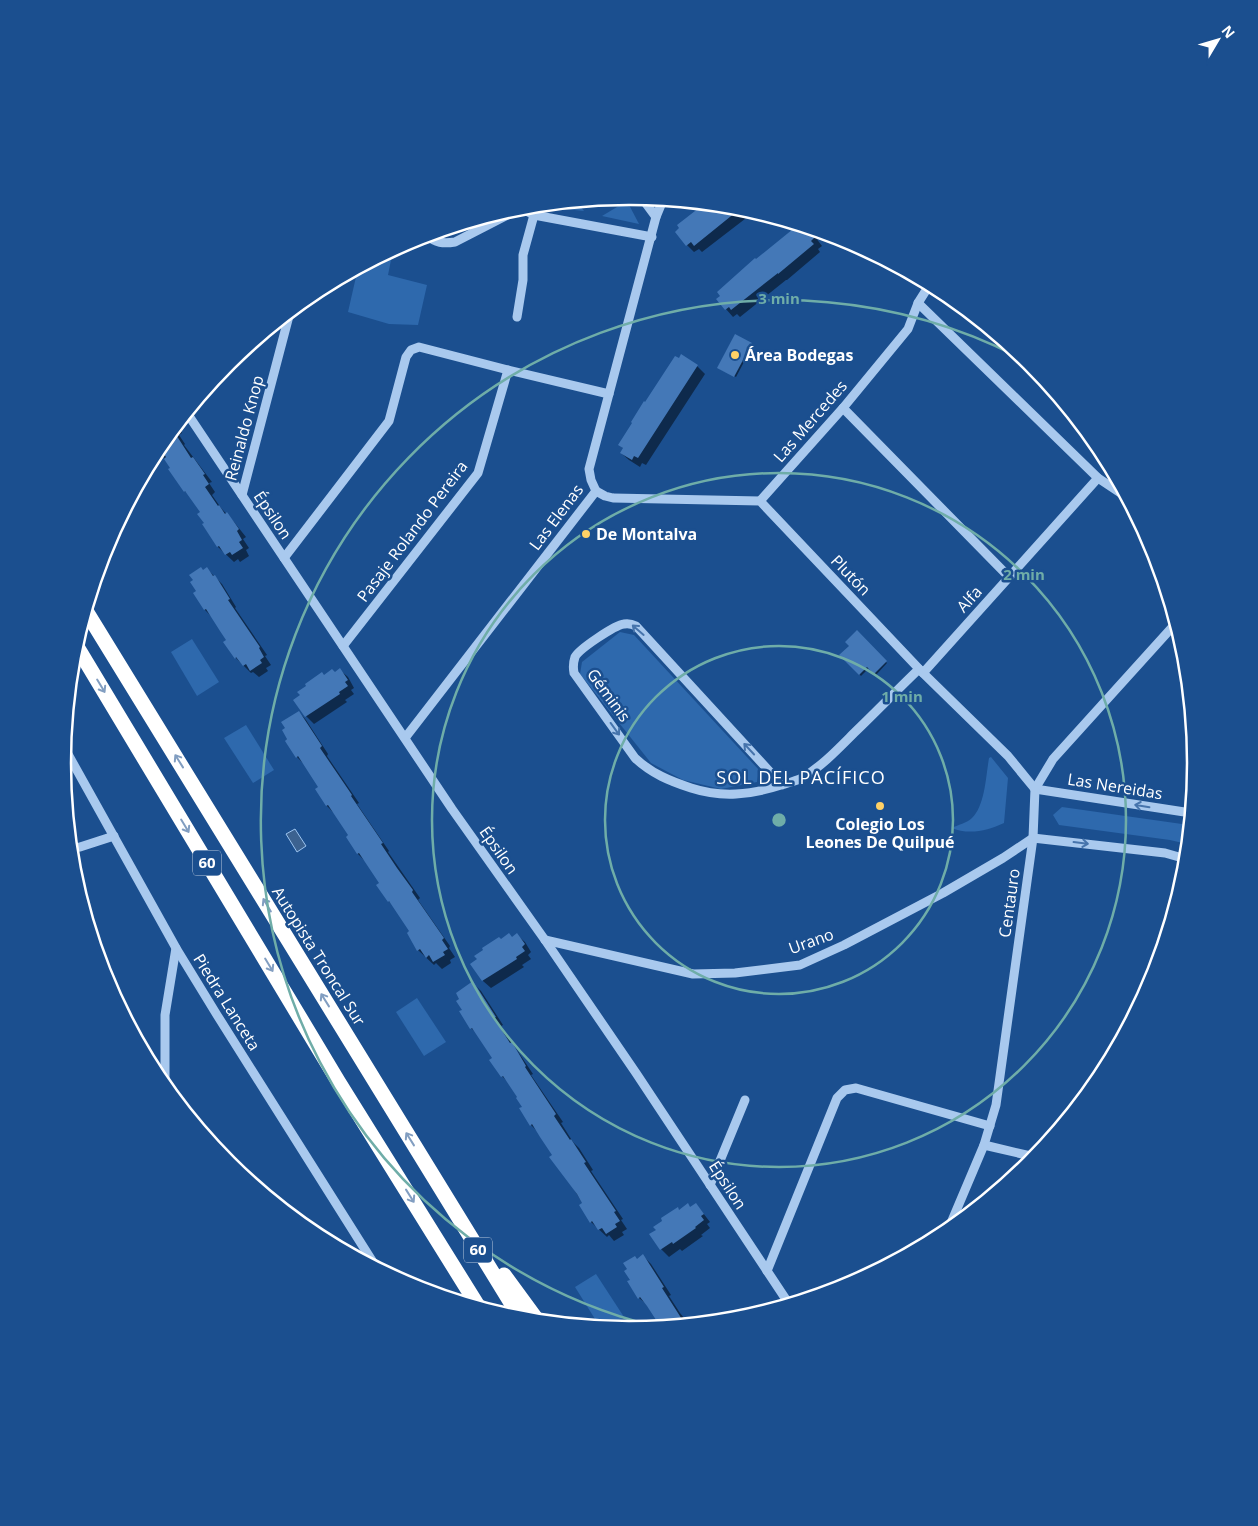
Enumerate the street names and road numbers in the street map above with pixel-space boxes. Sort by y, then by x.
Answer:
street label: Reinaldo Knop [219,373,269,483]
street label: Las Mercedes [768,375,852,467]
street label: Pasaje Rolando Pereira [352,456,472,606]
street label: Las Elenas [524,480,588,554]
street label: Épsilon [249,487,297,543]
street label: Plutón [826,550,876,600]
street label: Alfa [951,581,987,617]
street label: Géminis [582,664,636,726]
street label: Las Nereidas [1066,768,1164,804]
street label: Épsilon [475,822,523,878]
road number: 60 [193,850,221,876]
street label: Centauro [993,867,1025,939]
street label: Autopista Troncal Sur [267,882,371,1030]
street label: Urano [785,923,837,959]
street label: Piedra Lanceta [188,949,266,1055]
street label: Épsilon [704,1156,752,1214]
road number: 60 [464,1238,492,1262]

